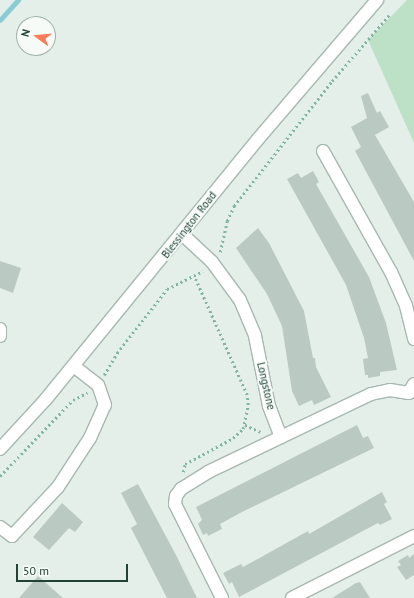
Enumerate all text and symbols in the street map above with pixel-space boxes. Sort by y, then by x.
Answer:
north arrow [16,16,56,56]
text: N [18,28,33,38]
street label: Blessington Road [159,189,219,261]
street label: Longstone [254,361,278,411]
scale bar [18,556,130,582]
text: 50 m [23,563,49,578]

